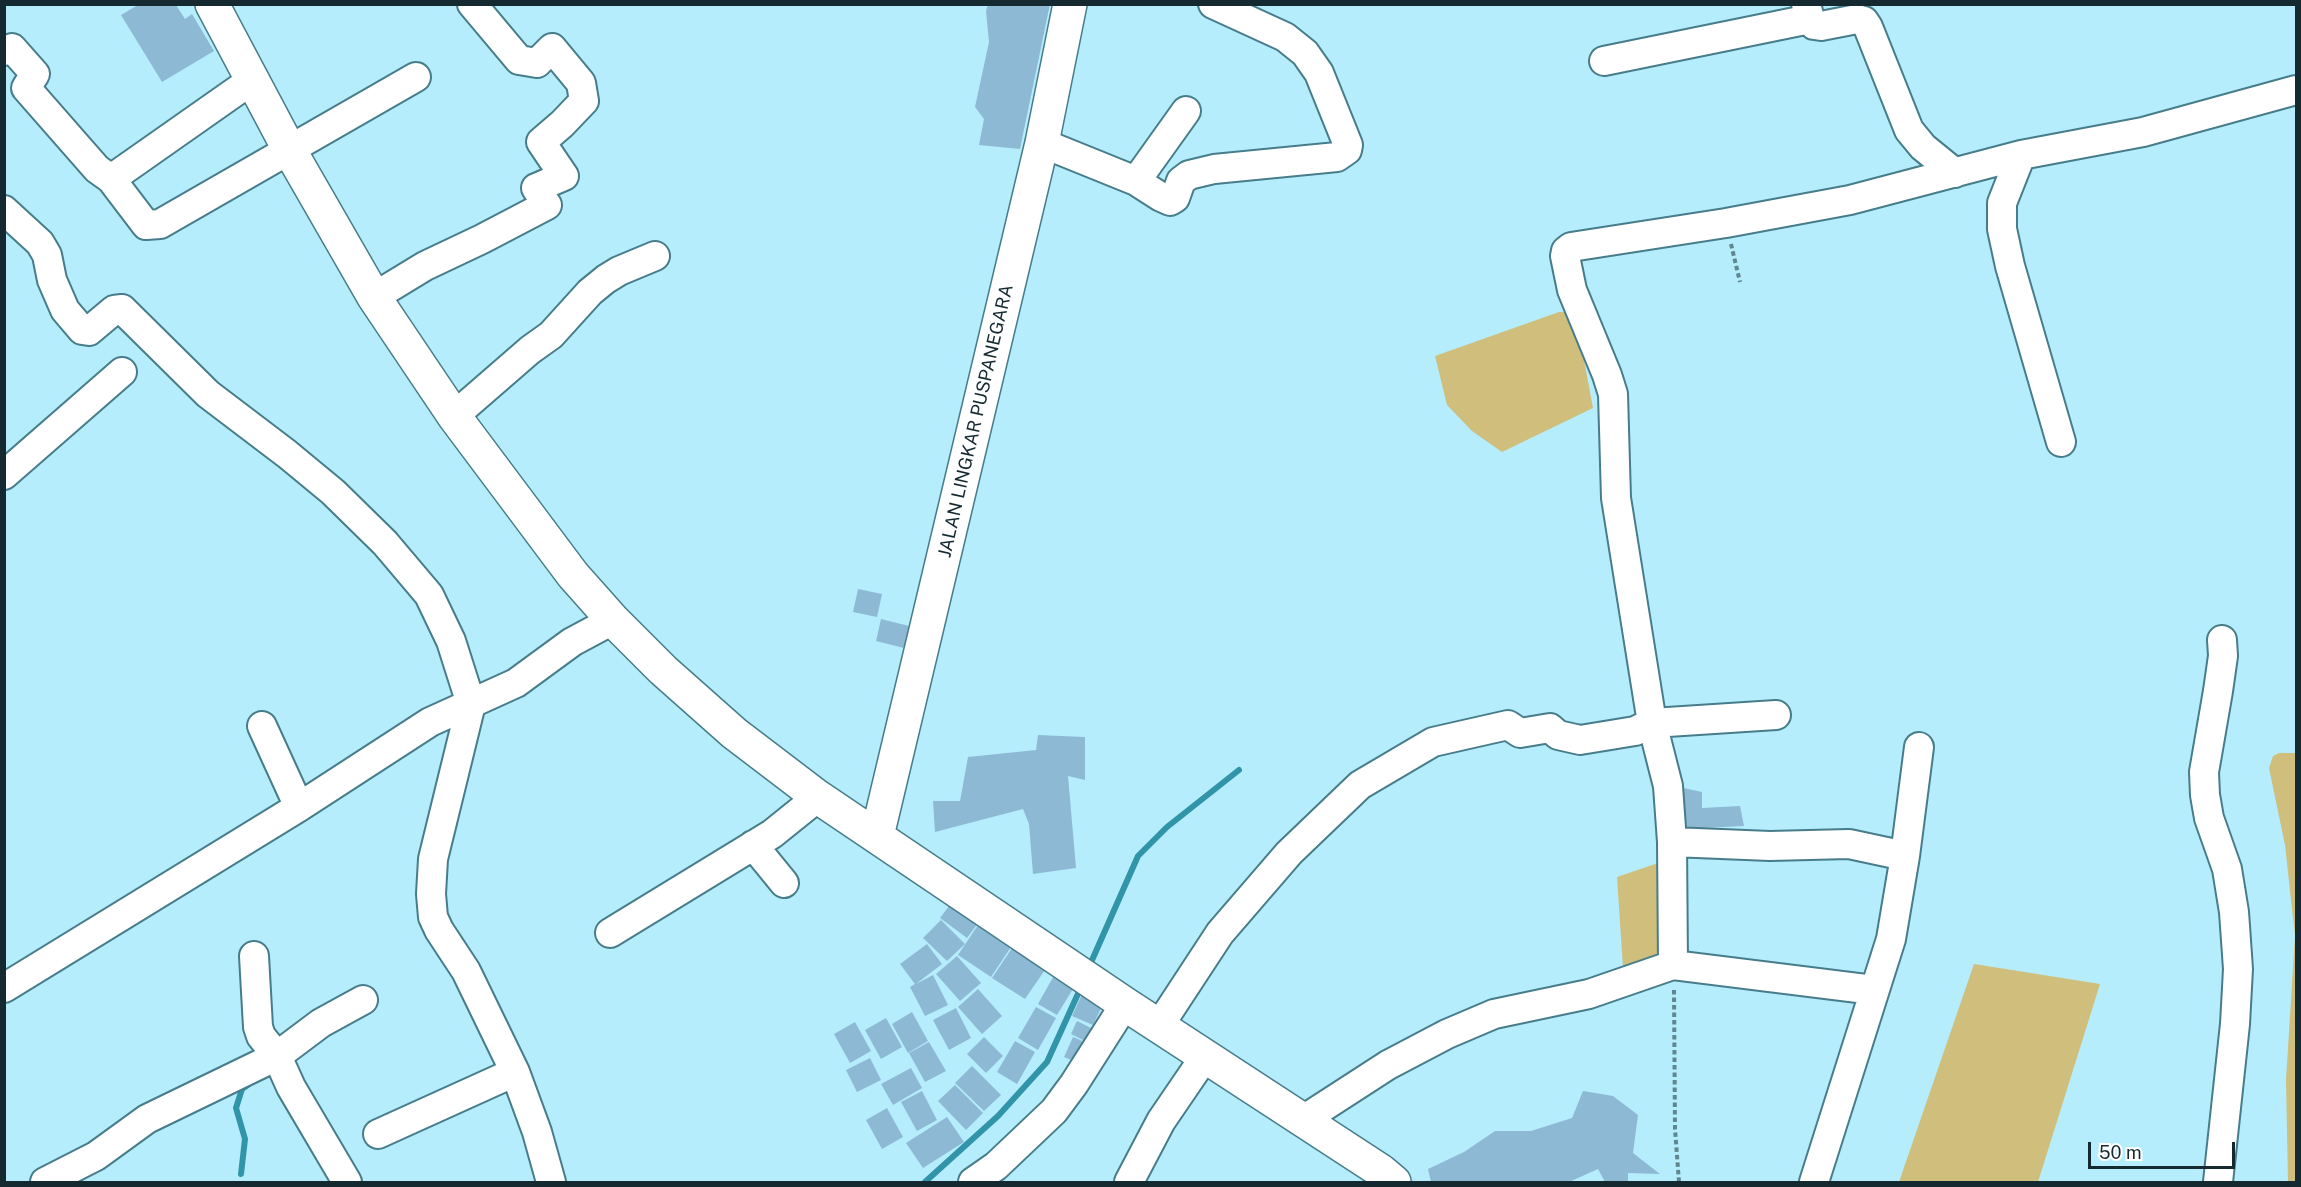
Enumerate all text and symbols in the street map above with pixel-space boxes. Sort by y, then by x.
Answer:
street label: JALAN LINGKAR PUSPANEGARA [934,282,1018,560]
scale bar [2091,1130,2238,1168]
text: 50 m [2099,1142,2142,1163]

